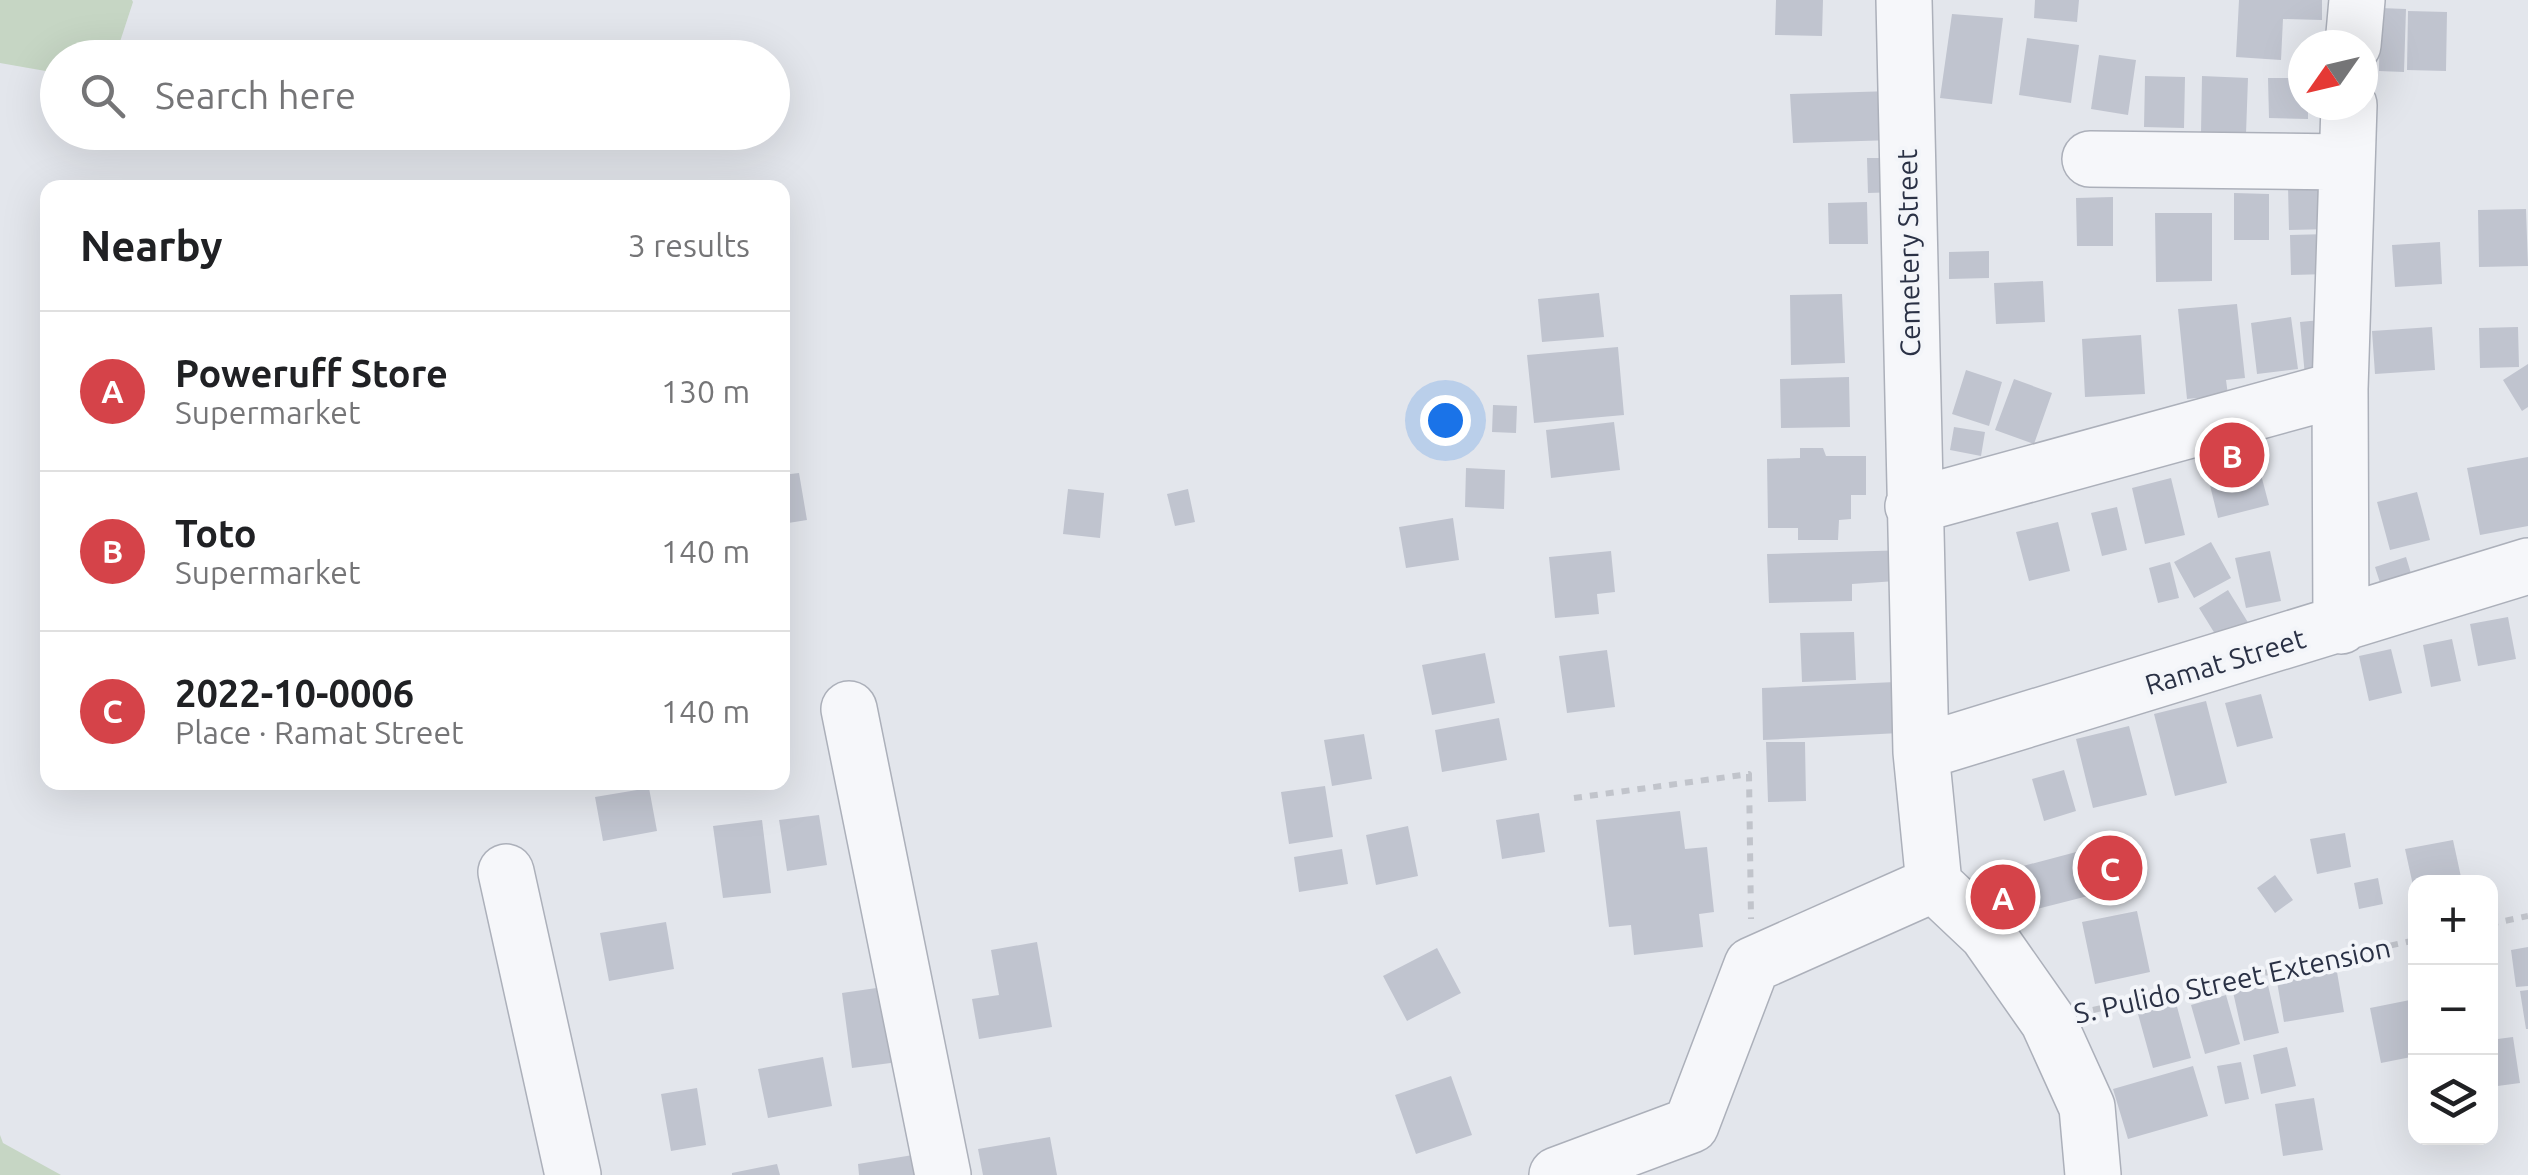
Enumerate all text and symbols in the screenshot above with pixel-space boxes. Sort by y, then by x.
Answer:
north arrow [2288,30,2378,120]
search box [40,40,790,150]
icon: search [75,68,130,123]
text: Search here [155,74,356,116]
street label: Cemetery Street [1891,149,1925,357]
text: Nearby [80,222,223,269]
text: 3 results [628,227,750,263]
text: Poweruff Store [175,352,448,394]
text: A [101,373,124,409]
text: 130 m [661,373,750,409]
text: Supermarket [175,394,361,430]
your location [1420,395,1471,446]
pin: B [2200,418,2264,492]
text: Toto [175,512,257,554]
text: B [102,533,123,569]
text: 140 m [661,533,750,569]
text: Supermarket [175,554,361,590]
street label: Ramat Street [2141,622,2309,700]
text: 2022-10-0006 [175,672,414,714]
text: C [102,693,123,729]
text: 140 m [661,693,750,729]
text: Place · Ramat Street [175,714,464,750]
pin: C [2078,830,2142,906]
pin: A [1970,860,2036,934]
map controls [2408,875,2498,1145]
button: + [2408,875,2498,965]
street label: S. Pulido Street Extension [2071,931,2393,1029]
button: − [2408,965,2498,1055]
button: layers [2408,1055,2498,1145]

